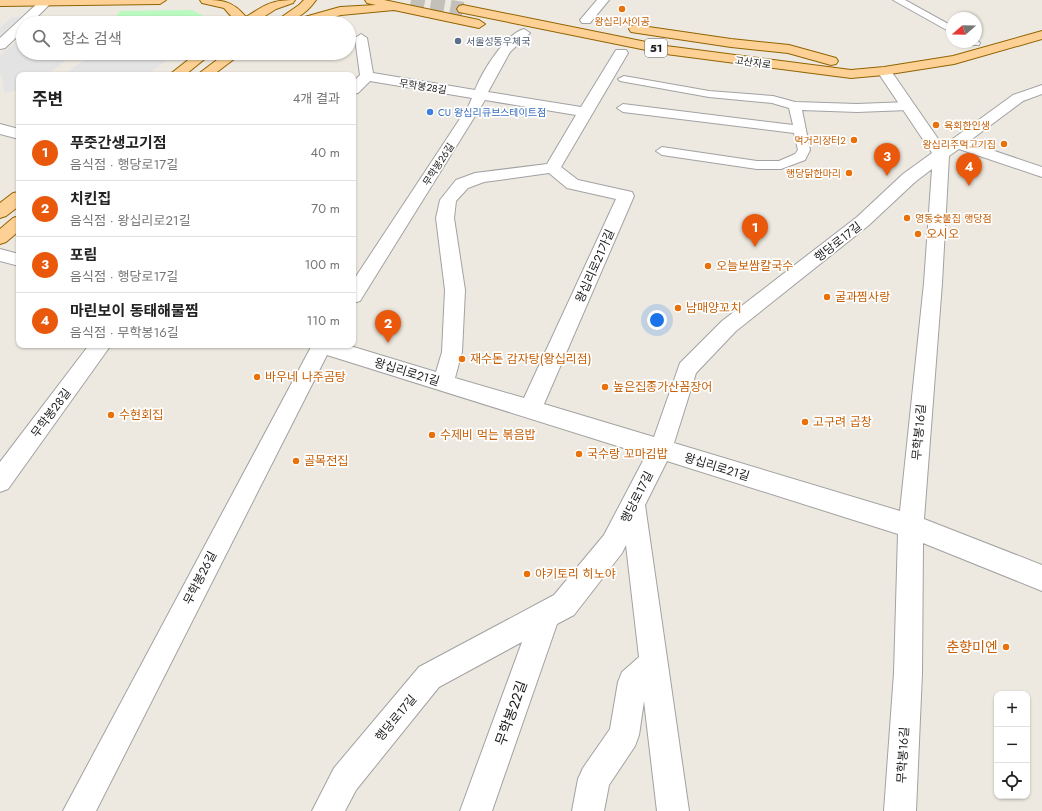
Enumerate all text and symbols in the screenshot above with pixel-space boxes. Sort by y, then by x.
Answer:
marker: 왕십리사이공 [617,4,627,14]
north arrow [946,12,982,48]
place label: 왕십리사이공 [594,14,650,29]
search box [16,16,356,60]
icon: search [30,27,52,49]
text: 장소 검색 [62,28,122,50]
place label: 서울성동우체국 [466,34,530,49]
marker: 서울성동우체국 [453,36,463,46]
road number: 51 [645,39,667,57]
street label: 고산자로 [734,53,772,72]
street label: 무학봉28길 [398,75,448,98]
text: 주변 [32,87,63,111]
text: 4개 결과 [293,89,340,108]
place label: CU 왕십리큐브스테이트점 [438,105,546,120]
marker: CU 왕십리큐브스테이트점 [425,107,435,117]
place label: 육회한인생 [944,118,990,133]
marker: 육회한인생 [931,120,941,130]
text: 푸줏간생고기점 [70,132,167,154]
place label: 먹거리장터2 [794,133,846,148]
marker: 먹거리장터2 [849,135,859,145]
place label: 왕십리주먹고기집 [922,137,996,152]
marker: 왕십리주먹고기집 [999,139,1009,149]
street label: 무학봉26길 [419,140,458,189]
text: 1 [42,143,48,162]
text: 40 m [311,143,340,162]
pin: 3 [874,143,900,176]
pin: 4 [956,153,982,186]
text: 음식점 · 행당로17길 [70,155,178,174]
place label: 행당닭한마리 [786,166,841,181]
marker: 행당닭한마리 [844,168,854,178]
text: 치킨집 [70,188,111,210]
text: 2 [41,199,49,218]
text: 70 m [311,199,340,218]
text: 음식점 · 왕십리로21길 [70,211,191,230]
place label: 영동숯불집 행당점 [915,211,992,226]
marker: 영동숯불집 행당점 [902,213,912,223]
pin: 1 [742,214,768,247]
street label: 행당로17길 [810,218,866,266]
place label: 오시오 [926,225,959,243]
street label: 왕십리로21가길 [571,226,619,306]
marker: 오시오 [913,229,923,239]
text: 포림 [70,244,98,266]
text: 3 [41,255,49,274]
text: 100 m [305,255,340,274]
place label: 오늘보쌈칼국수 [716,257,793,275]
marker: 오늘보쌈칼국수 [703,261,713,271]
text: 음식점 · 행당로17길 [70,267,178,286]
place label: 굴과찜사랑 [835,288,890,306]
marker: 굴과찜사랑 [822,292,832,302]
place label: 남매양꼬치 [686,299,741,317]
text: 마린보이 동태해물찜 [70,300,199,322]
marker: 남매양꼬치 [673,303,683,313]
pin: 2 [375,310,401,343]
your location [647,310,667,330]
text: 4 [40,311,50,330]
text: 110 m [306,311,340,330]
text: 음식점 · 무학봉16길 [70,323,179,342]
place label: 재수돈 감자탕(왕십리점) [470,350,591,368]
street label: 왕십리로21길 [372,354,442,390]
marker: 재수돈 감자탕(왕십리점) [457,354,467,364]
place label: 바우네 나주곰탕 [265,368,346,386]
marker: 바우네 나주곰탕 [252,372,262,382]
place label: 높은집종가산꼼장어 [613,378,712,396]
marker: 높은집종가산꼼장어 [600,382,610,392]
street label: 무학봉28길 [26,385,76,441]
street label: 무학봉16길 [908,403,930,461]
place label: 수현회집 [119,406,163,424]
marker: 수현회집 [106,410,116,420]
place label: 고구려 곱창 [813,413,872,431]
marker: 고구려 곱창 [800,417,810,427]
place label: 수제비 먹는 볶음밥 [440,426,536,444]
marker: 수제비 먹는 볶음밥 [427,430,437,440]
place label: 국수랑 꼬마김밥 [587,445,668,463]
marker: 국수랑 꼬마김밥 [574,449,584,459]
street label: 왕십리로21길 [682,449,752,485]
place label: 골목전집 [304,452,348,470]
marker: 골목전집 [291,456,301,466]
street label: 행당로17길 [616,468,658,526]
street label: 무학봉26길 [179,548,221,608]
place label: 야키토리 히노야 [535,565,616,583]
marker: 야키토리 히노야 [522,569,532,579]
place label: 춘향미엔 [946,637,998,657]
marker: 춘향미엔 [1001,642,1011,652]
street label: 무학봉22길 [490,678,532,748]
street label: 행당로17길 [371,691,421,745]
map controls [994,691,1030,799]
button: + [994,691,1030,727]
street label: 무학봉16길 [893,726,913,784]
button: − [994,727,1030,763]
button: locate [994,763,1030,799]

